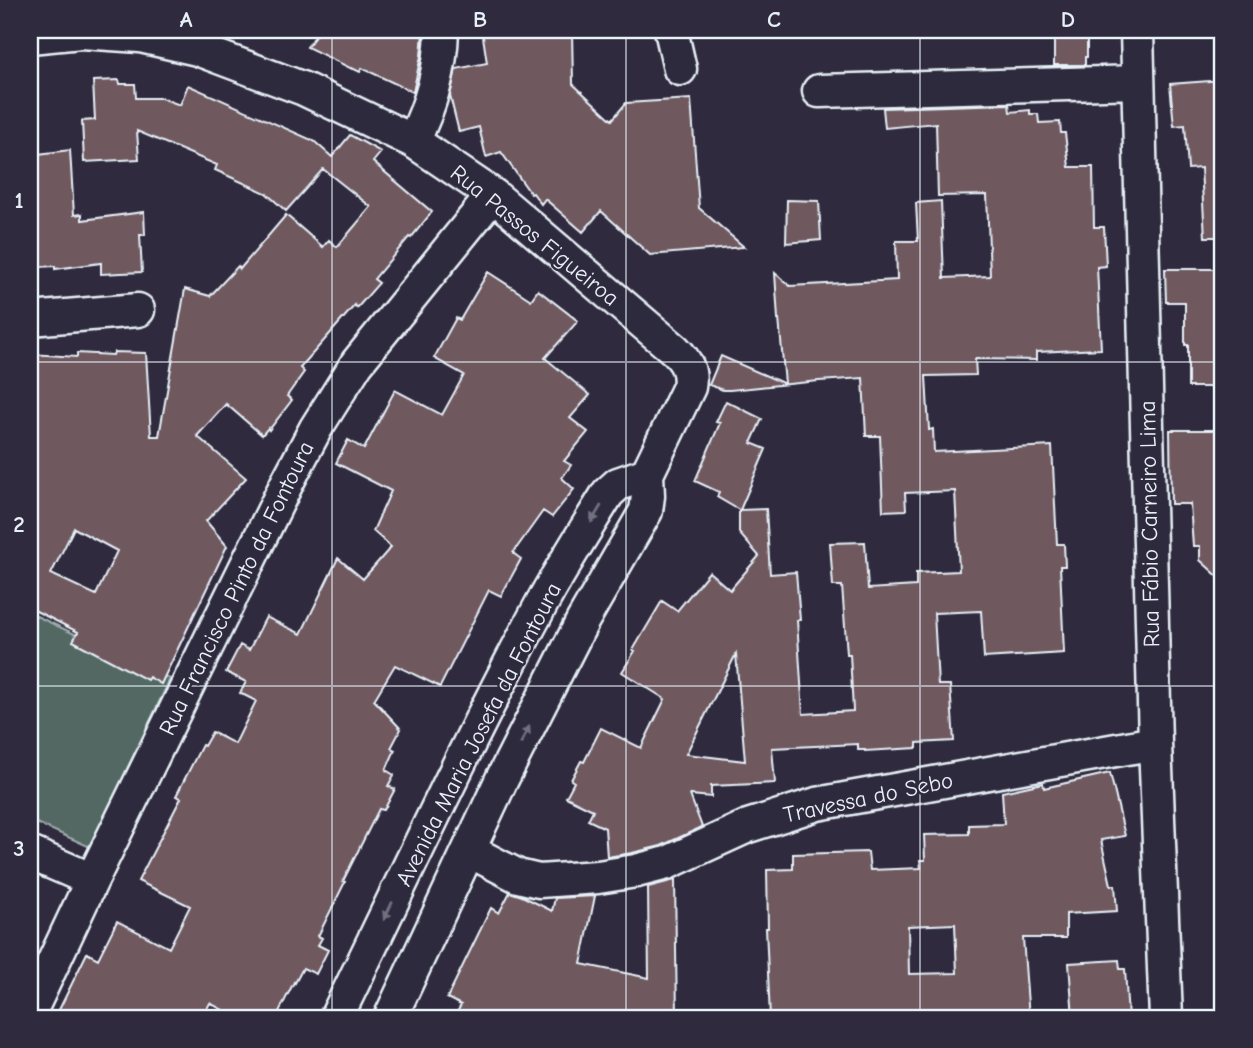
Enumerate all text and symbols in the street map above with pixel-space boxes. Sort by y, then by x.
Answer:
text: A [180,6,193,33]
text: B [473,6,487,33]
text: C [767,6,781,33]
text: D [1061,6,1075,33]
street label: Rua Passos Figueiroa [445,159,624,312]
text: 1 [14,187,24,214]
street label: Rua Fábio Carneiro Lima [1134,400,1165,648]
street label: Rua Francisco Pinto da Fontoura [153,437,320,740]
one-way arrow [589,505,602,524]
text: 2 [13,511,25,538]
street label: Avenida Maria Josefa da Fontoura [390,578,567,890]
one-way arrow [519,725,530,745]
street label: Travessa do Sebo [781,766,955,829]
text: 3 [13,835,25,862]
one-way arrow [383,901,394,921]

